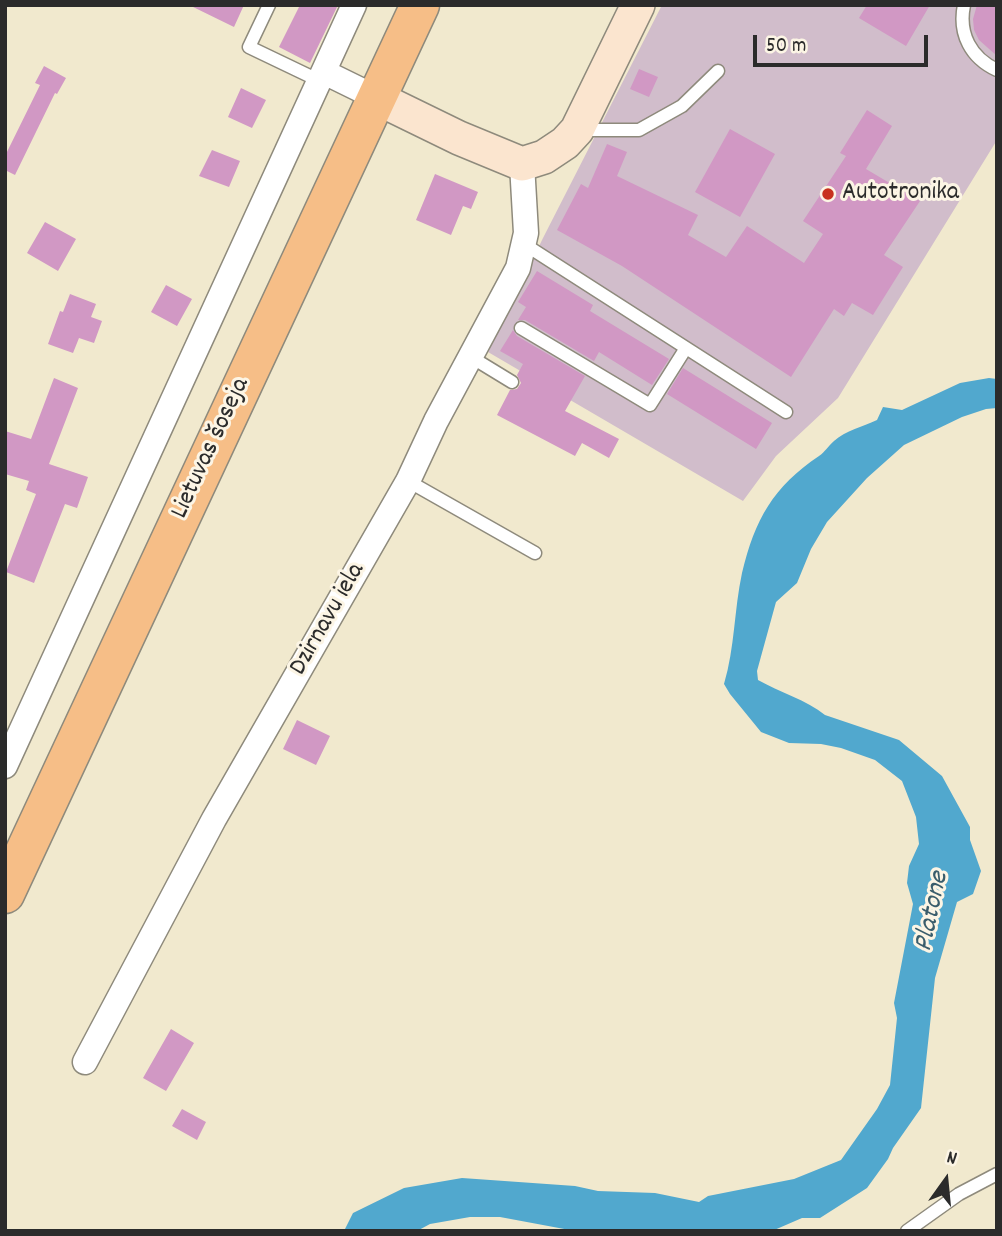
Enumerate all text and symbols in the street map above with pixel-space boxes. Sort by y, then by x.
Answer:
scale bar [757,21,932,65]
text: 50 m [766,32,806,62]
place label: Autotronika [842,178,959,210]
marker: Autotronika [820,186,836,202]
street label: Lietuvas šoseja [166,374,258,524]
street label: Dzirnavu iela [284,558,374,682]
water label: Platone [909,869,959,955]
north arrow [911,1145,981,1215]
text: N [944,1145,960,1173]

